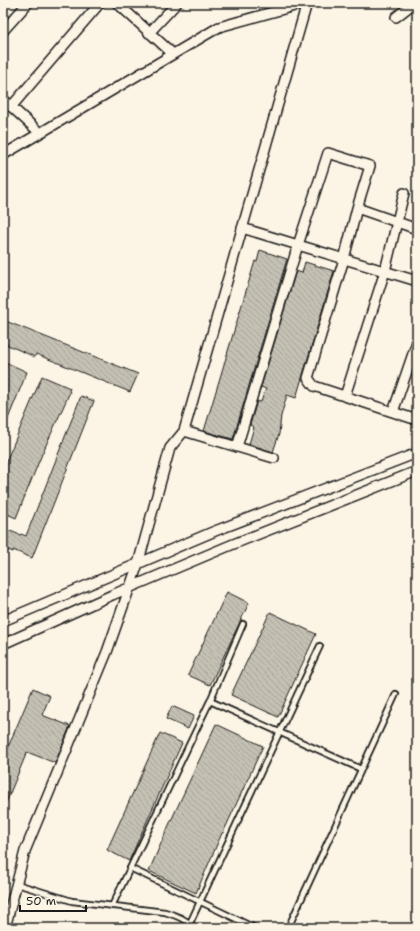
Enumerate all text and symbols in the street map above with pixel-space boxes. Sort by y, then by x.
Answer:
scale bar [20,887,86,913]
text: 50 m [26,893,56,909]

